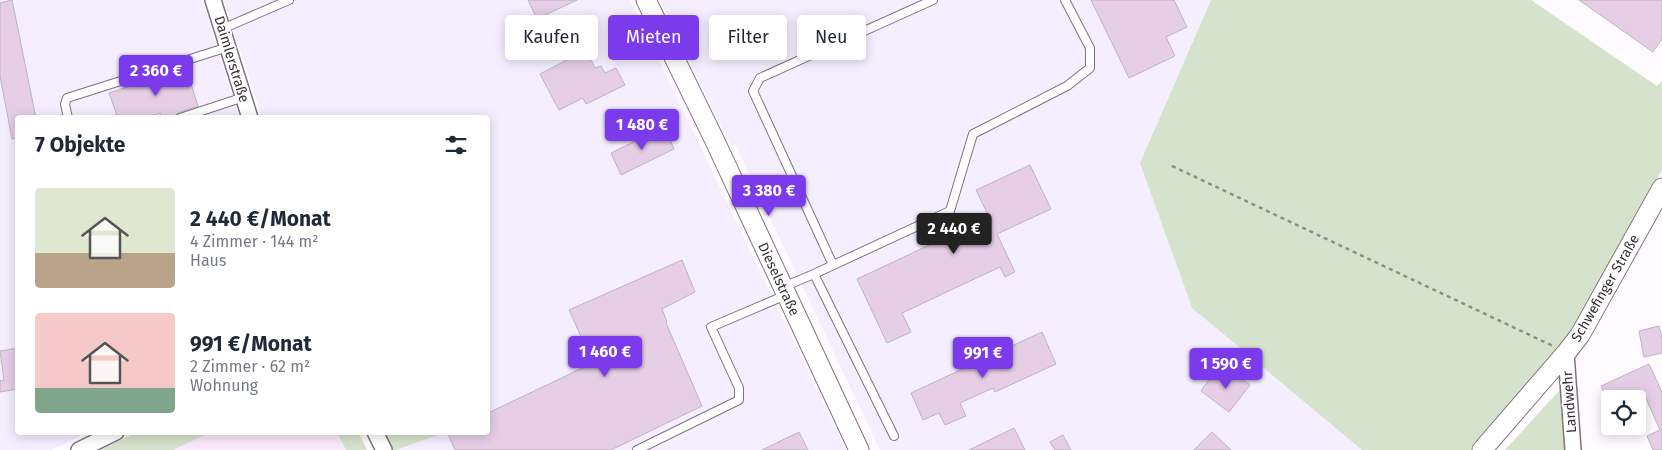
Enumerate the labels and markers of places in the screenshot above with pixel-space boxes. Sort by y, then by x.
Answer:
pin: 2 360 € [110,54,202,97]
pin: 1 480 € [596,108,688,151]
pin: 3 380 € [723,174,815,217]
pin: 2 440 € [908,212,1000,255]
pin: 1 460 € [559,336,651,378]
pin: 991 € [948,336,1018,379]
pin: 1 590 € [1180,348,1272,390]

